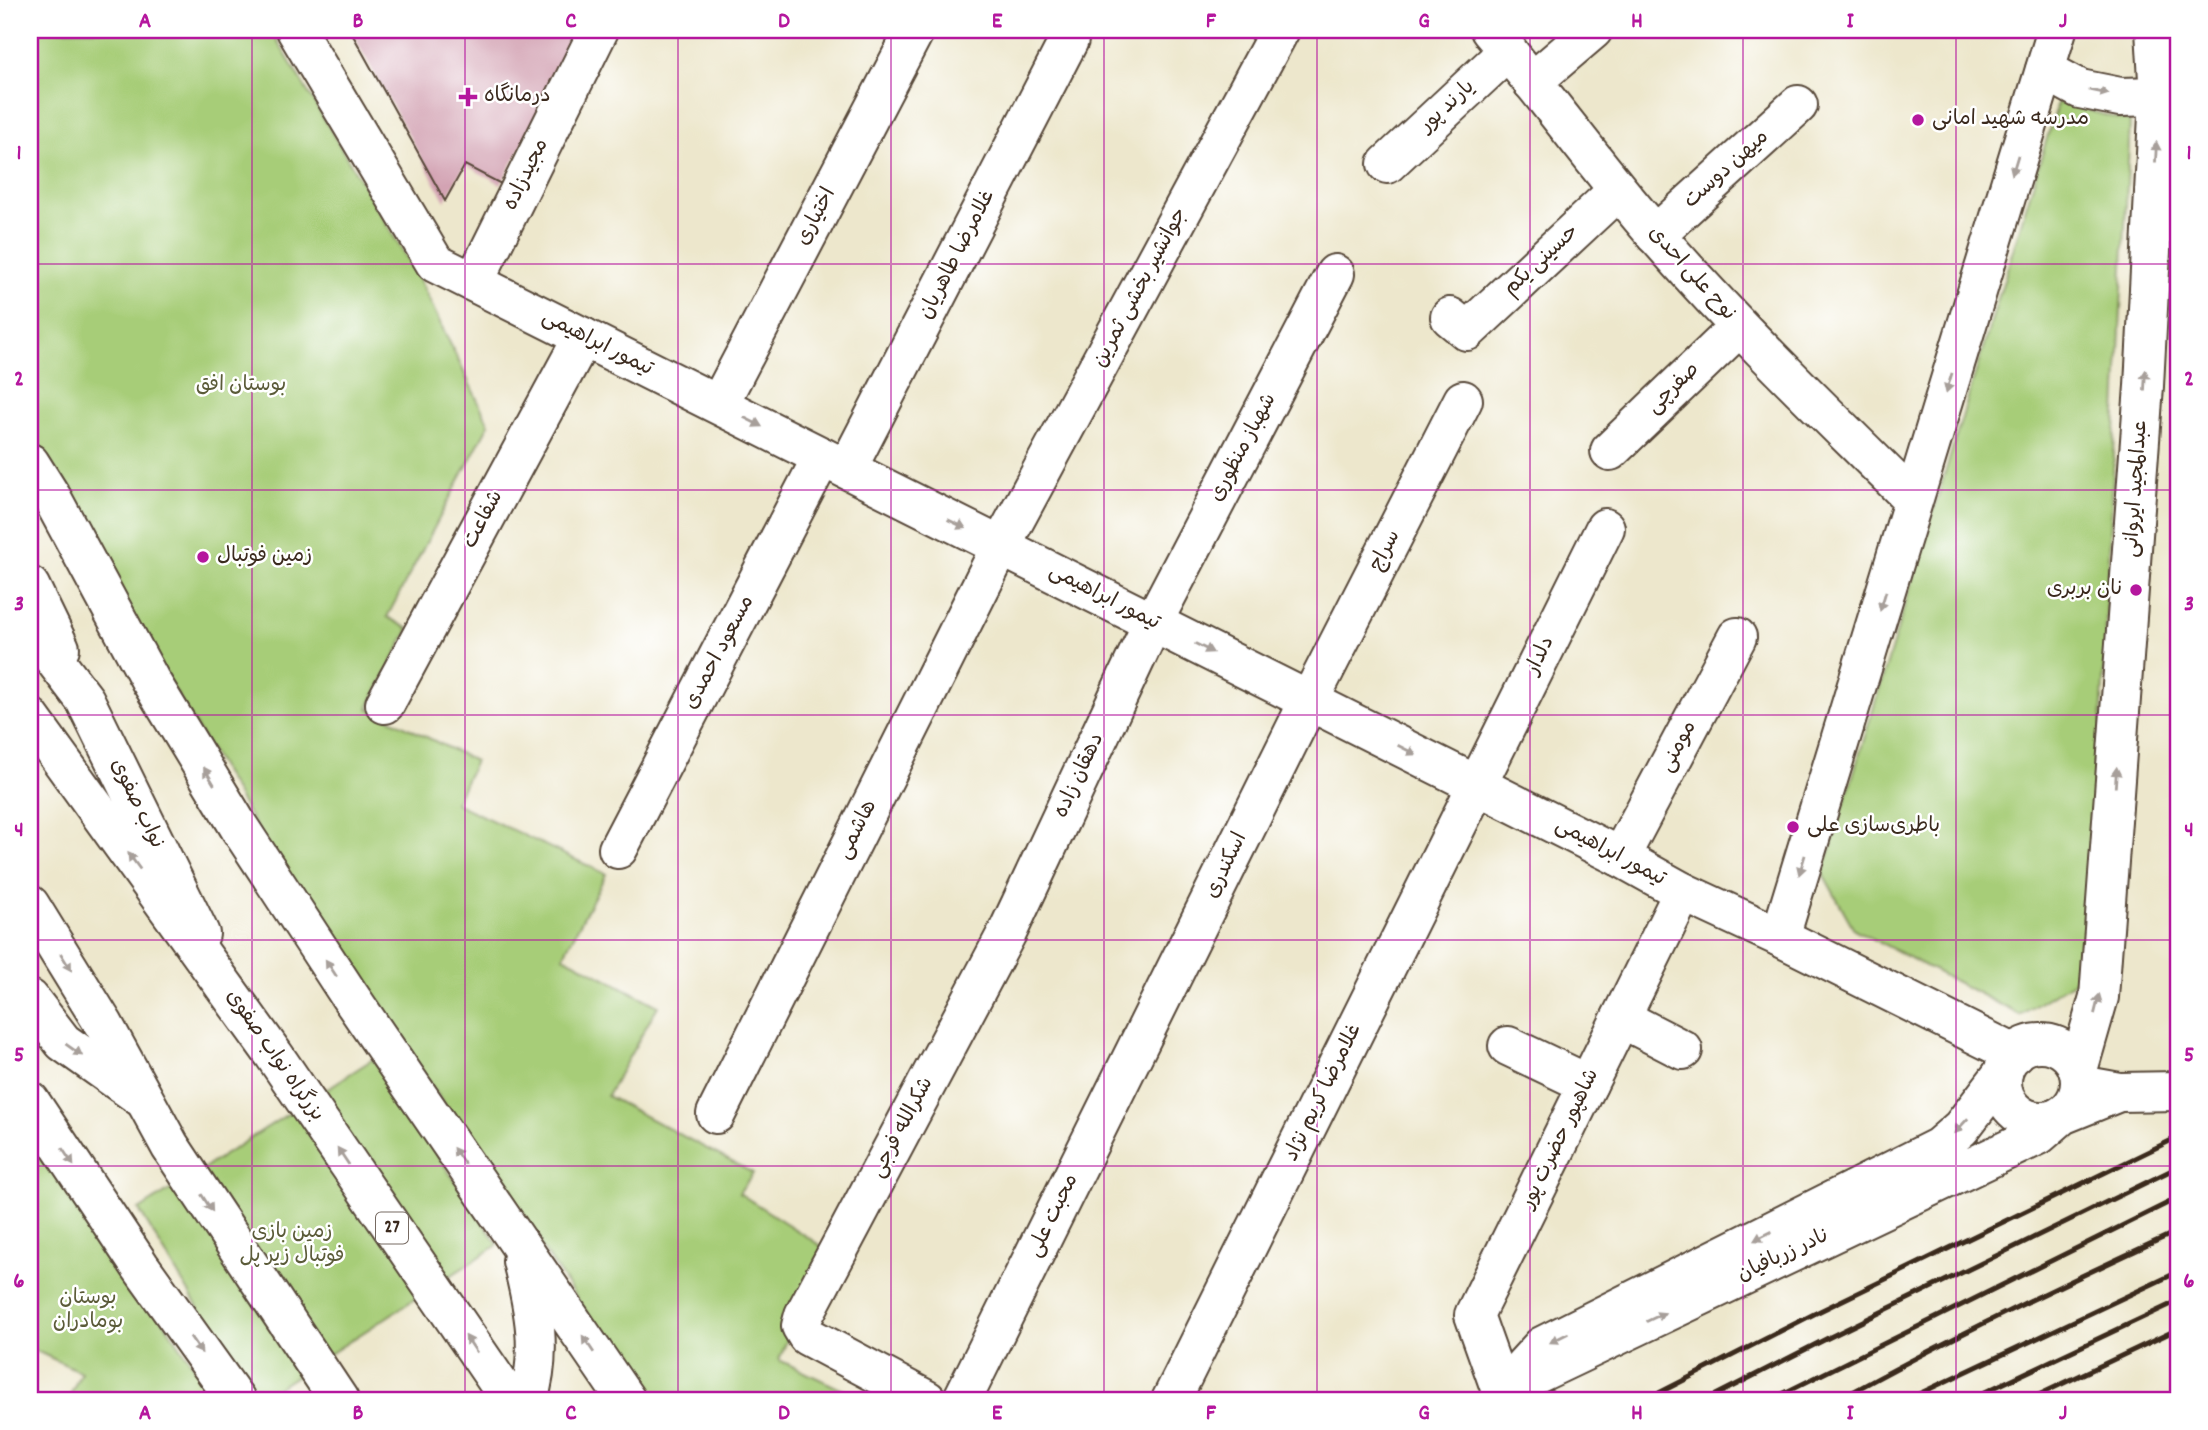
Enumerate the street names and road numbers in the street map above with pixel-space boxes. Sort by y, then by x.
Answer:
street label: یارند پور [1412,73,1482,142]
street label: میهن دوست [1678,124,1776,216]
street label: مجیدزاده [497,134,557,216]
street label: اختیاری [789,183,845,251]
street label: غلامرضا طاهریان [912,185,1004,325]
street label: جوانشیر بخشی ثمرین [1086,203,1196,373]
street label: حسینی یکم [1498,218,1586,304]
street label: نوح علی احدی [1640,220,1742,328]
street label: تیمور ابراهیمی [536,303,659,385]
street label: صفرچی [1641,356,1707,422]
street label: شهباز منظوری [1203,388,1285,508]
street label: عبدالمجید ایروانی [2117,419,2157,559]
street label: شفاعت [456,485,512,555]
street label: سراج [1363,525,1409,577]
street label: تیمور ابراهیمی [1043,557,1166,639]
street label: مسعود احمدی [677,591,763,715]
street label: دلدار [1518,632,1563,682]
street label: مومنی [1653,716,1705,778]
street label: دهقان زاده [1047,729,1113,823]
street label: نواب صفوی [101,754,171,854]
street label: هاشمی [830,795,886,865]
street label: تیمور ابراهیمی [1549,811,1671,895]
street label: اسکندری [1198,828,1256,904]
street label: بزرگراه نواب صفوی [217,984,331,1128]
street label: غلامرضا کریم نژاد [1278,1019,1370,1167]
street label: شاهپور حضرت پور [1513,1064,1608,1216]
street label: شکرالله فرجی [864,1072,942,1184]
street label: محبت علی [1021,1169,1087,1263]
road number: 27 [376,1212,408,1244]
street label: نادر زربافیان [1733,1221,1835,1291]

